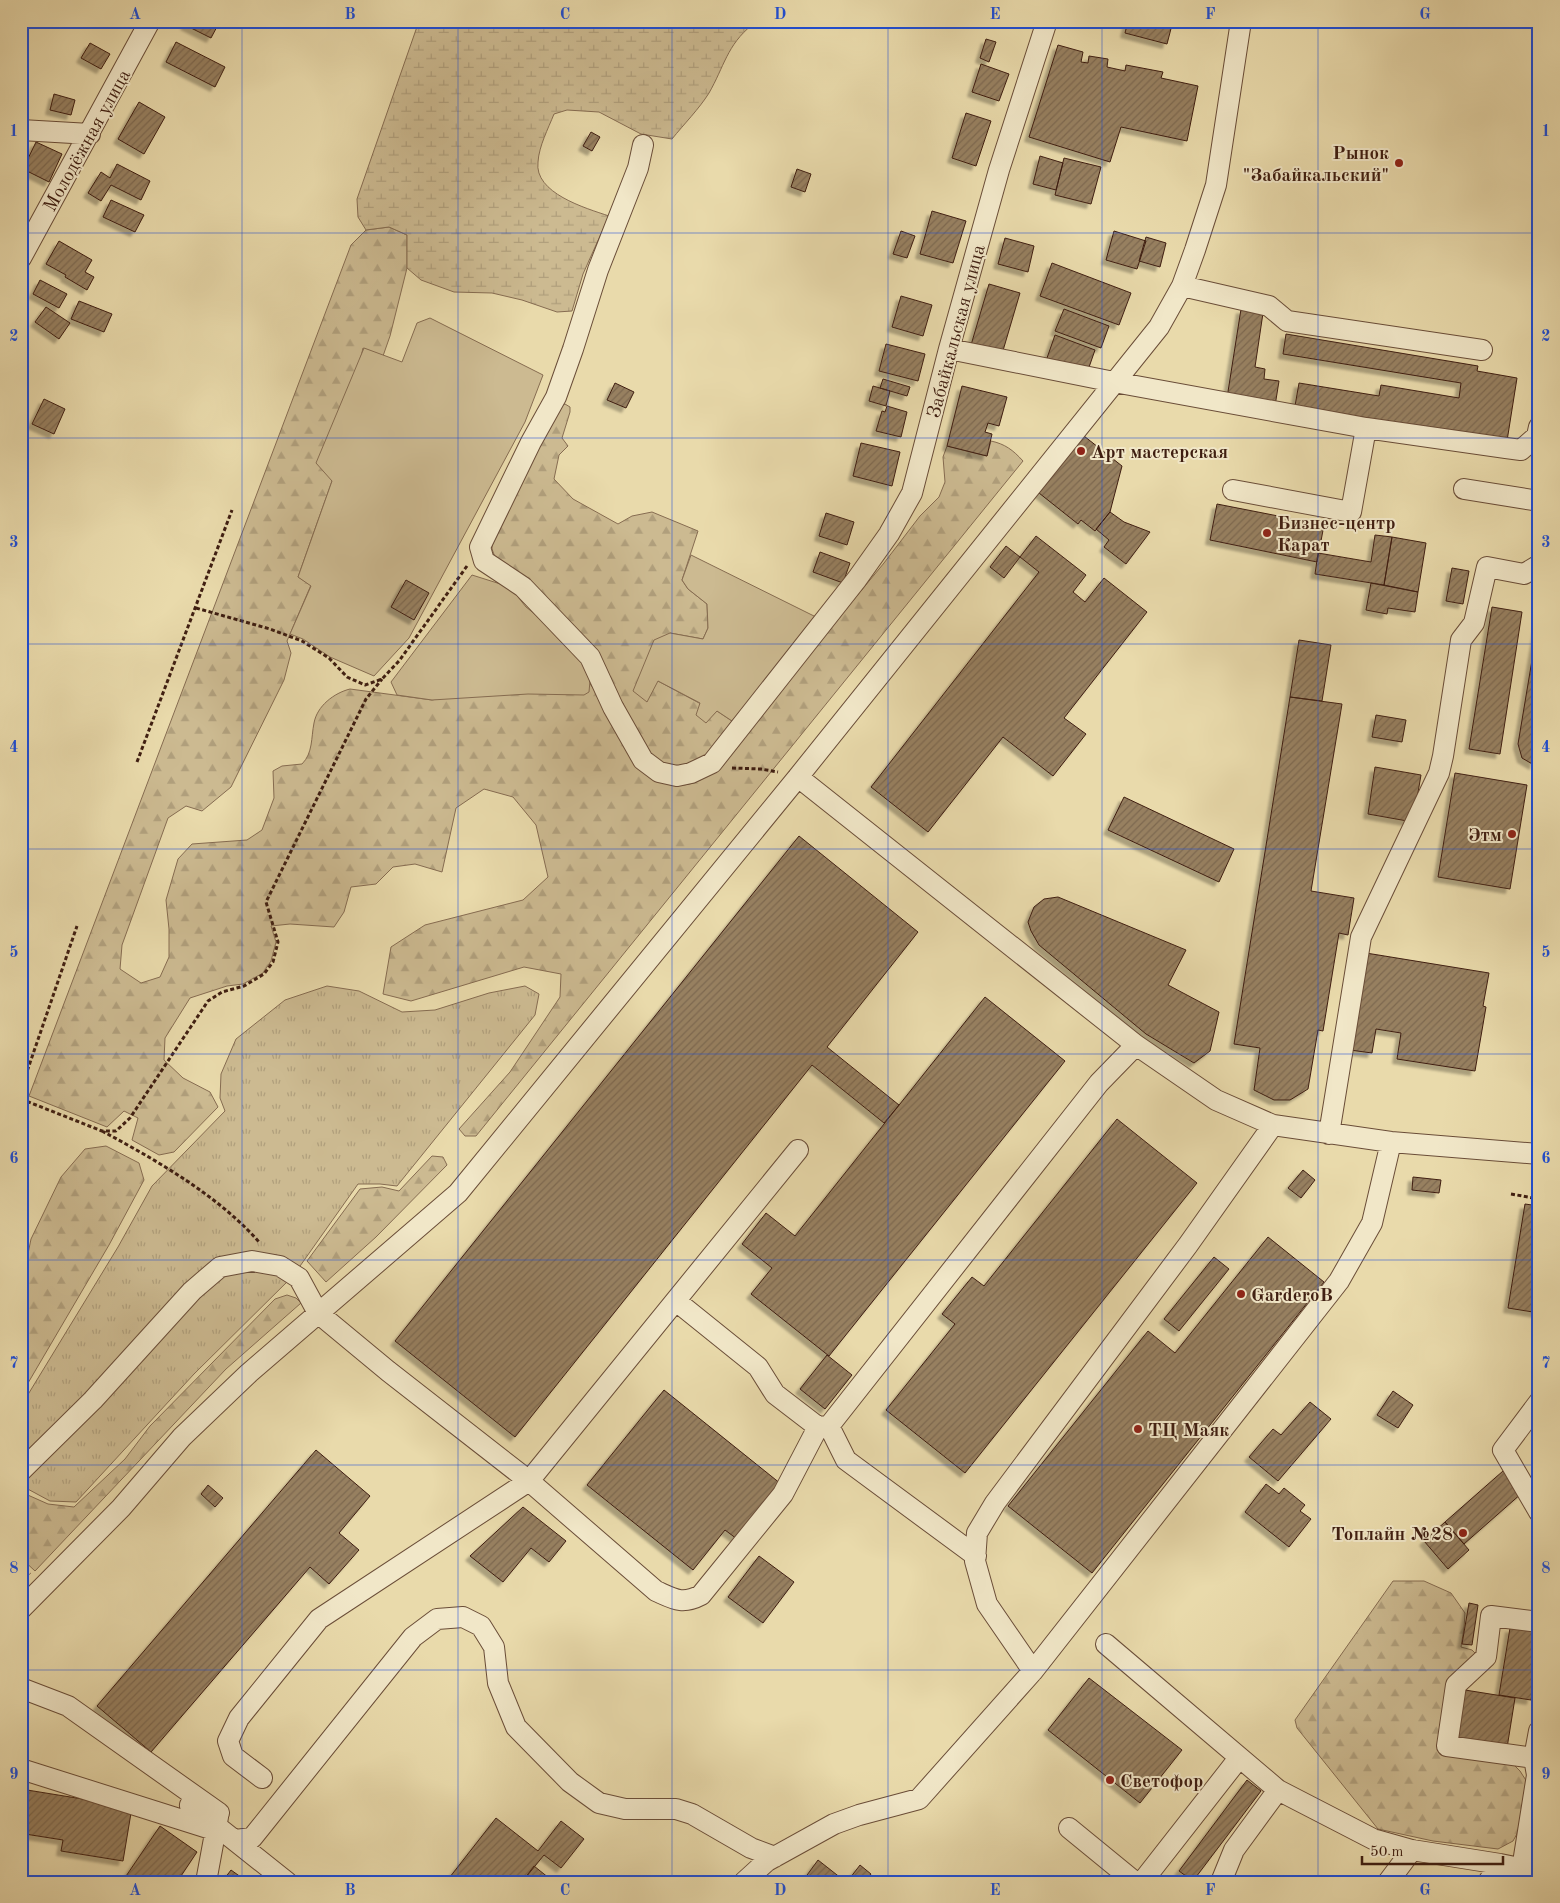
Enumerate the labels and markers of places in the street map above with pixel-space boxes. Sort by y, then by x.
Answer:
place label: Рынок "Забайкальский" [1243,145,1389,186]
marker: Рынок "Забайкальский" [1393,157,1405,169]
place label: Арт мастерская [1091,444,1228,463]
marker: Арт мастерская [1075,445,1087,457]
place label: Бизнес-центр Карат [1277,515,1396,556]
marker: Бизнес-центр Карат [1261,527,1273,539]
place label: Этм [1468,827,1502,846]
marker: Этм [1506,828,1518,840]
place label: GarderoB [1251,1287,1333,1306]
marker: GarderoB [1235,1288,1247,1300]
place label: ТЦ Маяк [1148,1422,1229,1441]
marker: ТЦ Маяк [1132,1423,1144,1435]
place label: Топлайн №28 [1331,1526,1453,1545]
marker: Топлайн №28 [1457,1527,1469,1539]
place label: Светофор [1120,1773,1203,1792]
marker: Светофор [1104,1774,1116,1786]

